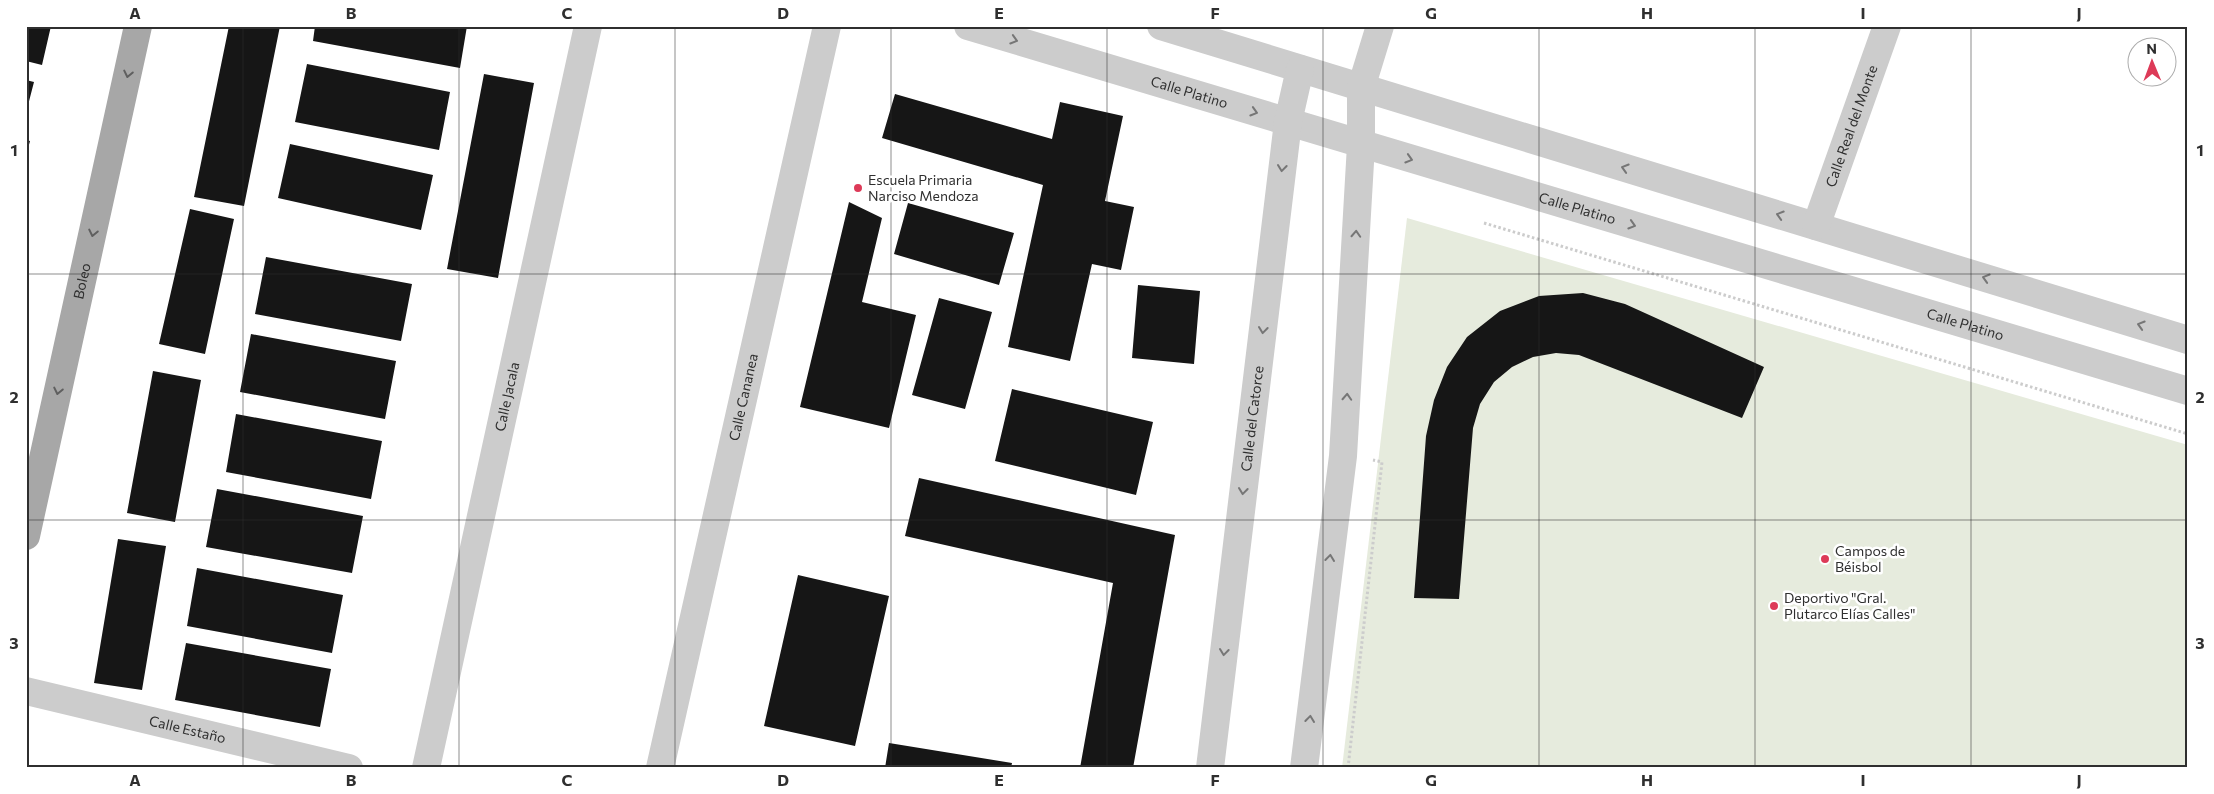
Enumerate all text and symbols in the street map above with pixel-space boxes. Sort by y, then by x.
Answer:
text: A [129,3,141,22]
text: B [346,3,357,22]
text: C [562,3,573,22]
text: D [777,3,789,22]
text: E [994,3,1004,22]
text: F [1210,3,1220,22]
text: G [1425,3,1437,22]
text: H [1641,3,1653,22]
text: I [1860,3,1866,22]
text: J [2076,3,2082,22]
one-way arrow [1010,35,1018,45]
north arrow [2126,38,2176,88]
text: N [2146,40,2157,57]
street label: Calle Real del Monte [1821,63,1881,189]
one-way arrow [123,69,134,78]
street label: Calle Platino [1149,72,1230,111]
one-way arrow [1249,106,1257,116]
text: 1 [10,140,18,159]
text: 1 [2196,140,2204,159]
one-way arrow [1405,154,1413,164]
one-way arrow [1621,164,1629,174]
one-way arrow [1277,165,1288,173]
place label: Escuela Primaria Narciso Mendoza [868,171,979,204]
marker: Escuela Primaria Narciso Mendoza [852,182,864,194]
street label: Calle Platino [1537,188,1618,227]
one-way arrow [1776,211,1785,221]
one-way arrow [1628,220,1636,230]
one-way arrow [88,228,99,237]
one-way arrow [1351,230,1362,238]
street label: Boleo [69,261,94,301]
one-way arrow [1982,274,1990,284]
street label: Calle Platino [1925,304,2006,343]
one-way arrow [2137,321,2146,331]
one-way arrow [1258,326,1269,334]
street label: Calle Cananea [725,352,761,443]
street label: Calle Jacala [491,360,522,433]
street label: Calle del Catorce [1237,365,1267,472]
text: 2 [9,387,19,406]
one-way arrow [53,387,64,396]
text: 2 [2195,387,2205,406]
one-way arrow [1341,392,1352,400]
one-way arrow [1238,487,1249,495]
place label: Campos de Béisbol [1835,542,1905,575]
marker: Campos de Béisbol [1819,553,1831,565]
one-way arrow [1324,554,1335,562]
place label: Deportivo "Gral. Plutarco Elías Calles" [1784,589,1915,622]
marker: Deportivo "Gral. Plutarco Elías Calles" [1768,600,1780,612]
text: 3 [9,633,19,652]
text: 3 [2195,633,2205,652]
one-way arrow [1219,649,1230,657]
street label: Calle Estaño [148,712,228,746]
one-way arrow [1304,715,1315,723]
text: A [129,770,141,789]
text: B [346,770,357,789]
text: C [562,770,573,789]
text: D [777,770,789,789]
text: E [994,770,1004,789]
text: F [1210,770,1220,789]
text: G [1425,770,1437,789]
text: H [1641,770,1653,789]
text: I [1860,770,1866,789]
text: J [2076,770,2082,789]

